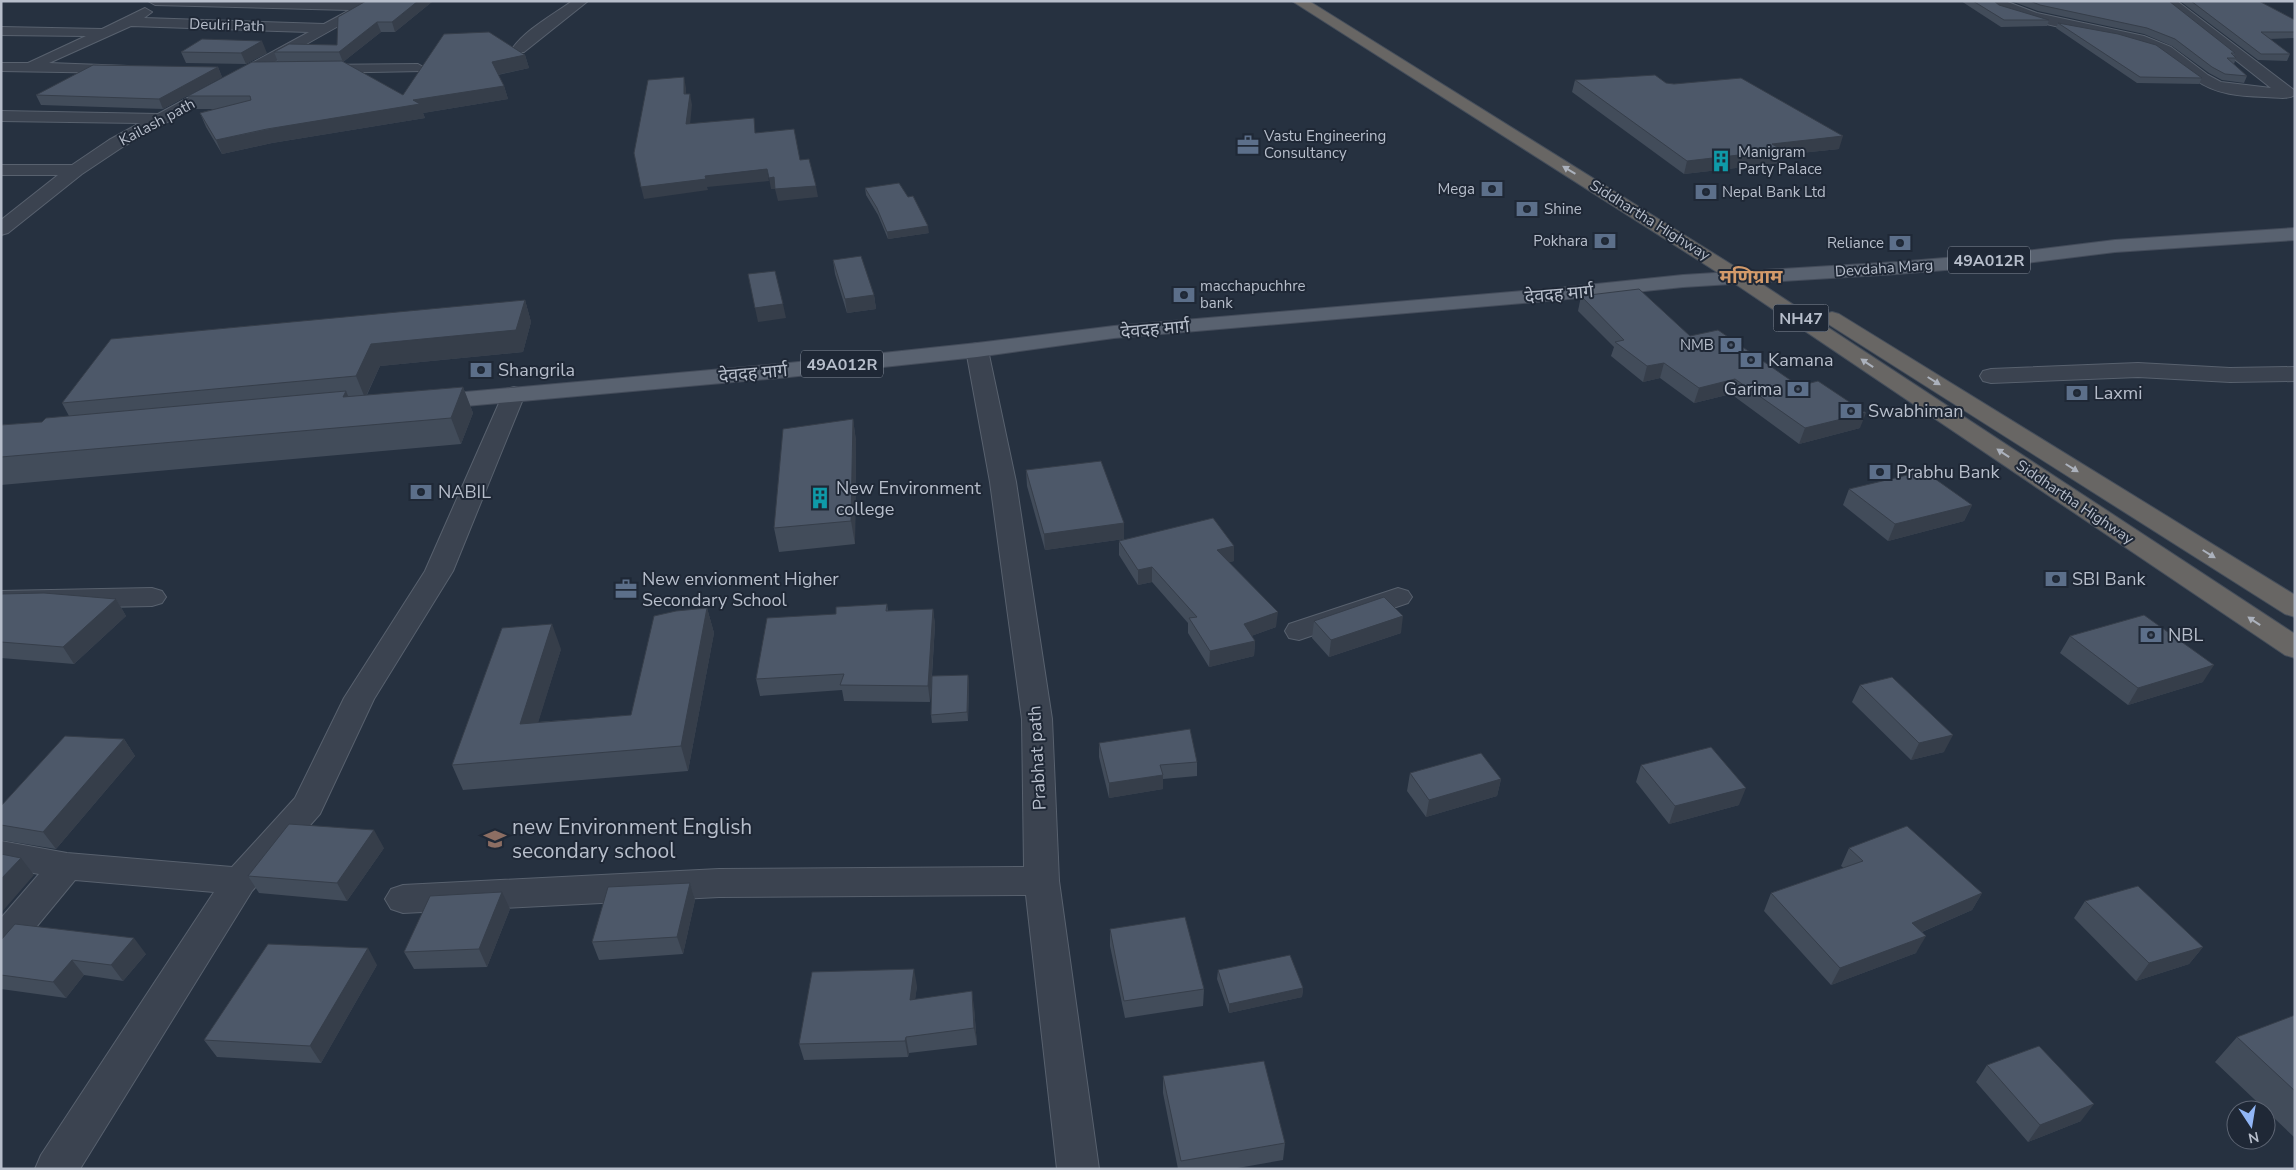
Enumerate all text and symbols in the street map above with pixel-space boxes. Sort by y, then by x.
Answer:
street label: Deulri Path [189,14,265,36]
street label: Kailash path [116,94,198,150]
place label: Vastu Engineering Consultancy [1263,126,1386,163]
office icon: Vastu Engineering Consultancy [1235,132,1261,158]
place label: Manigram Party Palace [1738,142,1822,179]
building icon: Manigram Party Palace [1708,148,1734,174]
one-way arrow [1563,165,1576,175]
street label: Siddhartha Highway [1586,175,1714,265]
bank icon: Mega [1479,176,1505,202]
place label: Mega [1437,179,1475,199]
bank icon: Nepal Bank Ltd [1693,179,1719,205]
place label: Nepal Bank Ltd [1722,182,1826,202]
bank icon: Shine [1514,196,1540,222]
place label: Shine [1544,199,1582,219]
bank icon: Pokhara [1592,228,1618,254]
bank icon: Reliance [1887,230,1913,256]
place label: Pokhara [1533,231,1588,251]
place label: Reliance [1827,233,1884,253]
road number: 49A012R [1948,246,2030,274]
street label: Devdaha Marg [1834,255,1934,281]
district label: मणिग्राम [1720,264,1783,290]
place label: macchapuchhre bank [1200,276,1305,313]
street label: देवदह मार्ग [1524,279,1595,309]
bank icon: macchapuchhre bank [1171,282,1197,308]
road number: NH47 [1774,304,1828,332]
street label: देवदह मार्ग [1120,314,1191,344]
bank icon: NMB [1718,332,1744,358]
place label: NMB [1680,335,1714,355]
bank icon: Kamana [1738,347,1764,373]
place label: Kamana [1768,348,1834,372]
road number: 49A012R [801,350,883,378]
bank icon: Shangrila [468,357,494,383]
place label: Shangrila [498,358,575,382]
street label: देवदह मार्ग [718,358,789,388]
one-way arrow [1861,358,1874,368]
bank icon: Garima [1785,376,1811,402]
one-way arrow [1928,376,1941,386]
place label: Garima [1724,377,1782,401]
bank icon: Laxmi [2064,380,2090,406]
place label: Laxmi [2094,381,2142,405]
bank icon: Swabhiman [1838,398,1864,424]
place label: Swabhiman [1868,399,1964,423]
one-way arrow [1996,448,2009,458]
street label: Siddhartha Highway [2012,455,2138,549]
bank icon: Prabhu Bank [1867,459,1893,485]
place label: Prabhu Bank [1896,460,2000,484]
one-way arrow [2065,463,2078,472]
place label: New Environment college [836,476,981,521]
bank icon: NABIL [408,479,434,505]
place label: NABIL [438,480,491,504]
building icon: New Environment college [807,485,833,511]
one-way arrow [2203,550,2216,559]
bank icon: SBI Bank [2043,566,2069,592]
place label: New envionment Higher Secondary School [642,567,839,612]
place label: SBI Bank [2072,567,2146,591]
office icon: New envionment Higher Secondary School [613,576,639,602]
one-way arrow [2247,616,2261,626]
bank icon: NBL [2138,622,2164,648]
place label: NBL [2168,623,2203,647]
street label: Prabhat path [1022,705,1052,811]
place label: new Environment English secondary school [512,813,752,865]
school or university icon: new Environment English secondary school [482,826,508,852]
north arrow [2226,1100,2276,1150]
text: N [2246,1127,2261,1148]

